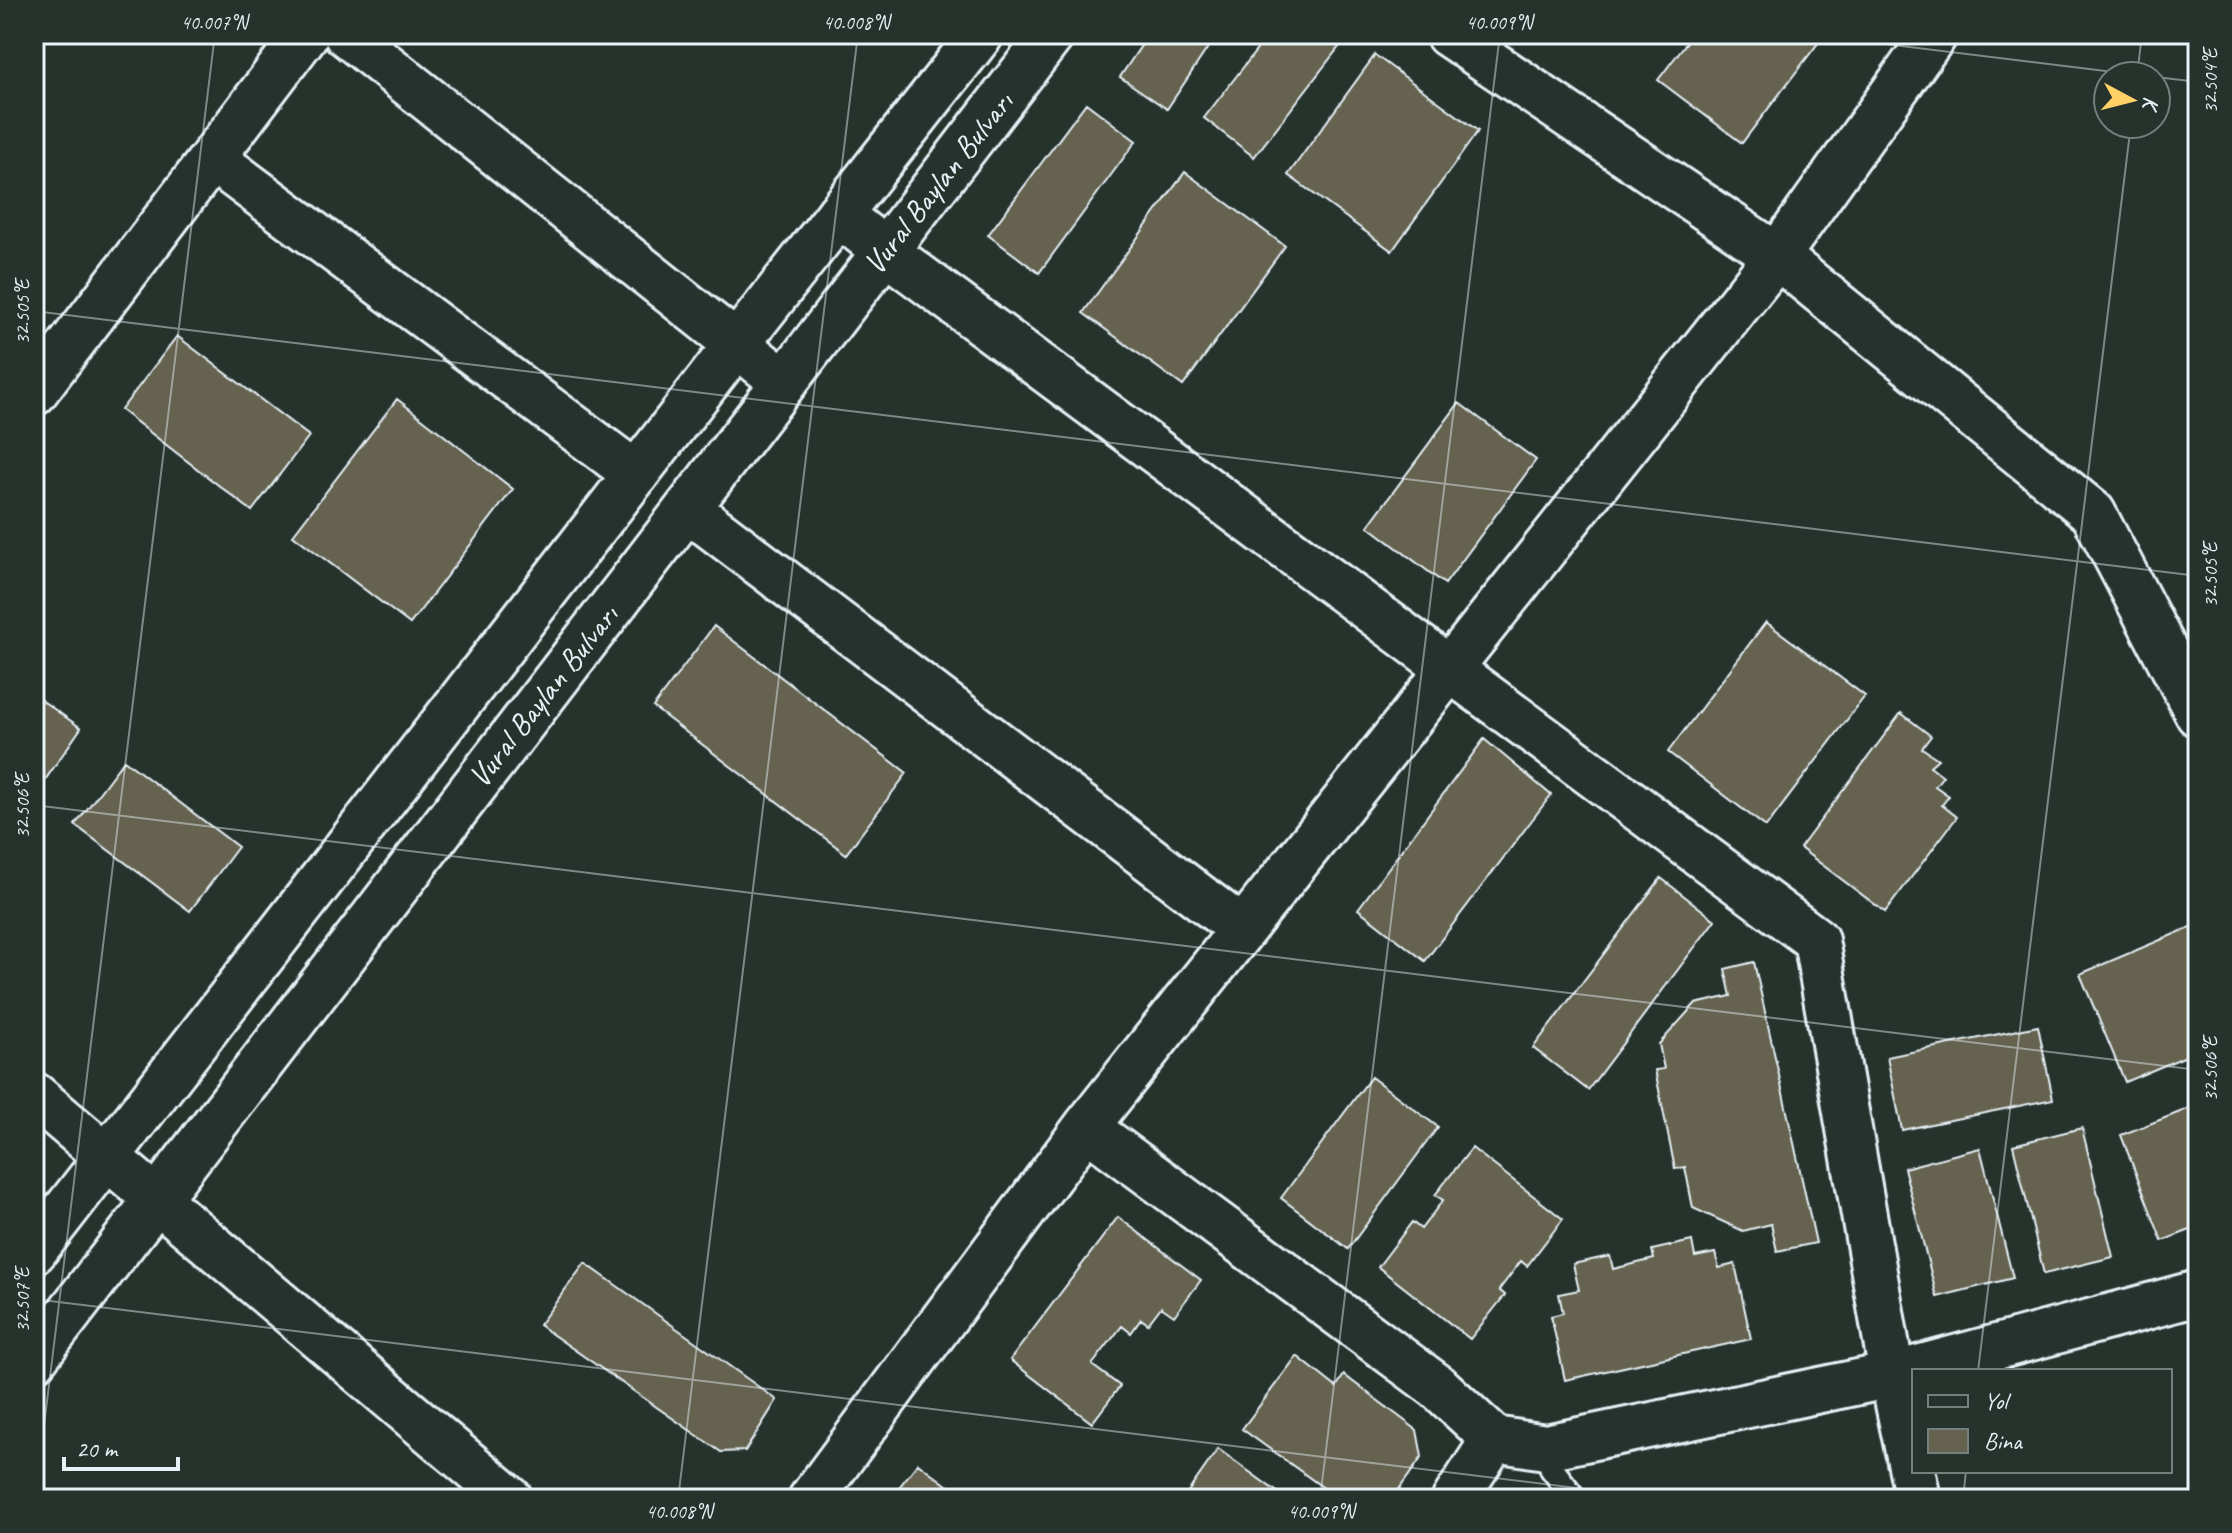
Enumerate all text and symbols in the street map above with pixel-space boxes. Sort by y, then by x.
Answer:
text: 40.007°N [181,10,250,35]
text: 40.008°N [823,10,892,35]
text: 40.009°N [1466,10,1535,35]
text: 32.504°E [2198,46,2223,114]
north arrow [2092,60,2172,140]
street label: Vural Baylan Bulvarı [854,82,1023,283]
text: K [2136,95,2165,114]
text: 32.505°E [10,277,35,345]
text: 32.505°E [2198,540,2223,608]
street label: Vural Baylan Bulvarı [459,595,628,796]
text: 32.506°E [10,771,35,839]
text: 32.506°E [2198,1034,2223,1102]
text: 32.507°E [10,1265,35,1333]
legend [1912,1369,2172,1473]
text: Yol [1984,1386,2011,1416]
scale bar [64,1421,178,1471]
text: Bina [1984,1426,2023,1456]
text: 20 m [76,1434,119,1464]
text: 40.008°N [646,1499,715,1524]
text: 40.009°N [1288,1499,1357,1524]

